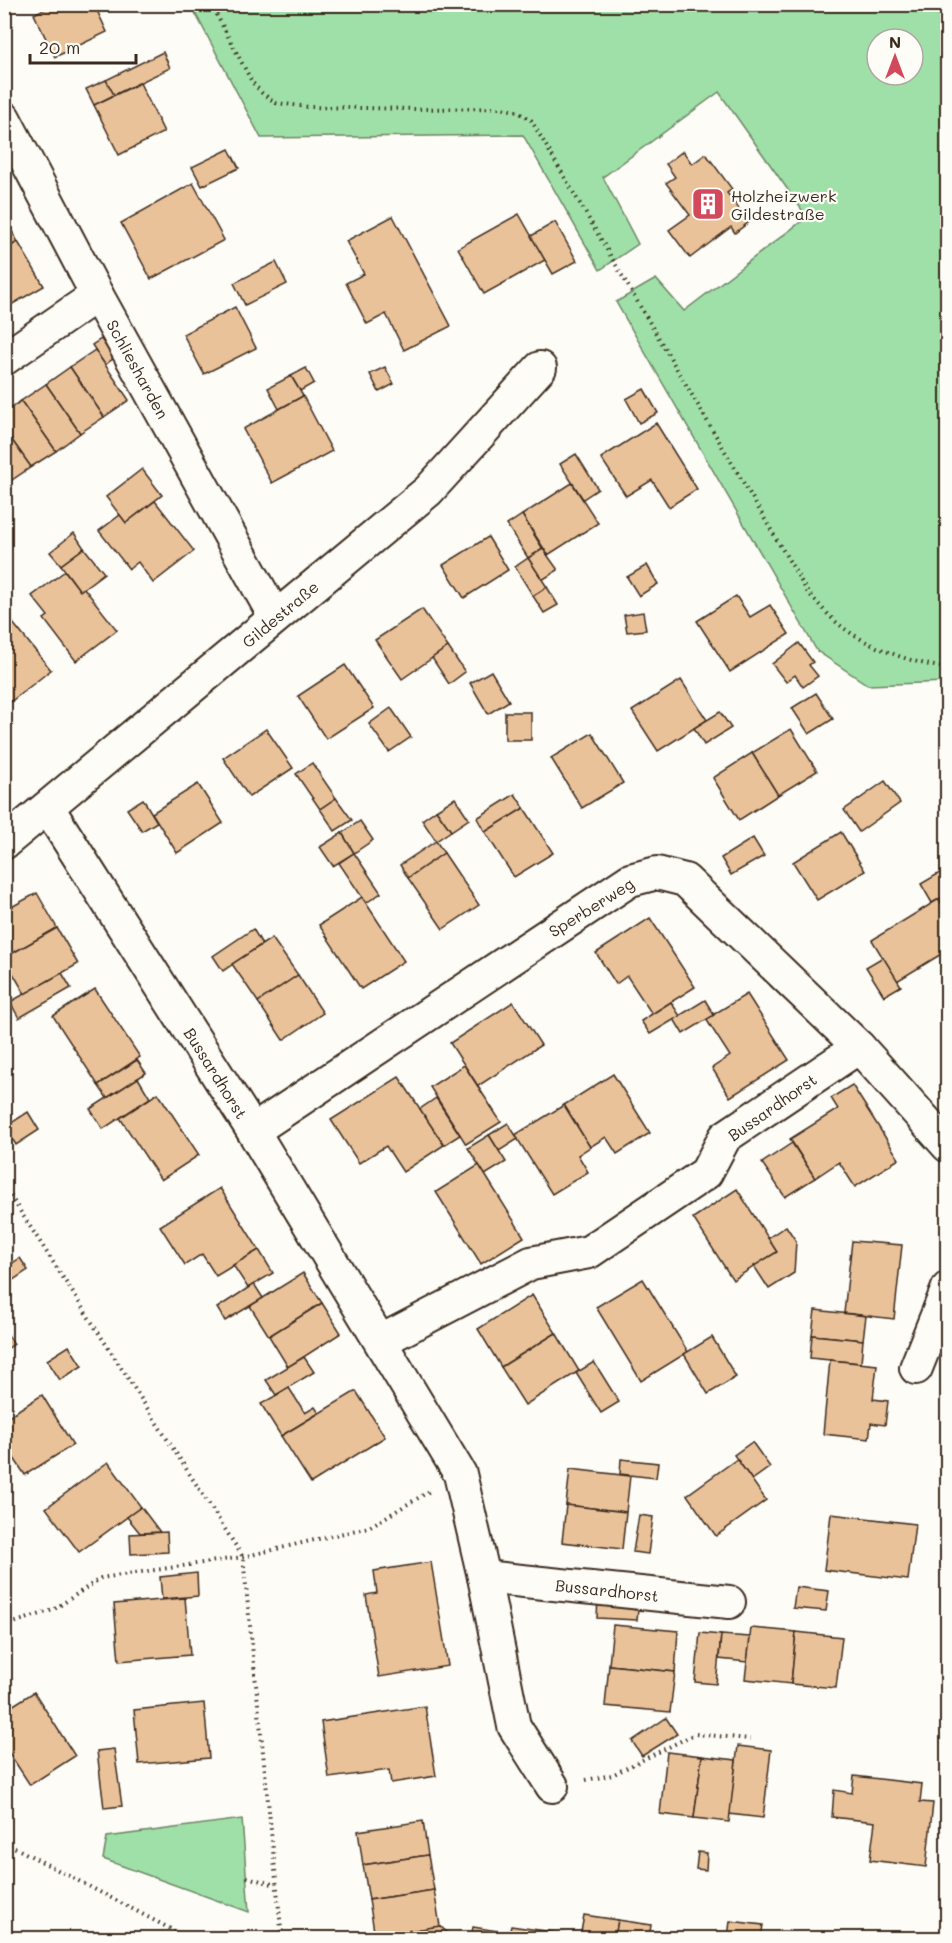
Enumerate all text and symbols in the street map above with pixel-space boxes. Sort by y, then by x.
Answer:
scale bar [30,27,136,65]
north arrow [865,27,925,87]
text: N [889,31,901,52]
text: 20 m [39,35,80,59]
place label: Holzheizwerk Gildestraße [731,185,836,224]
building icon: Holzheizwerk Gildestraße [690,186,726,222]
street label: Schliesharden [102,316,174,422]
street label: Gildestraße [237,576,323,652]
street label: Sperberweg [544,873,638,941]
street label: Bussardhorst [180,1023,252,1123]
street label: Bussardhorst [723,1069,821,1145]
street label: Bussardhorst [554,1574,660,1606]

